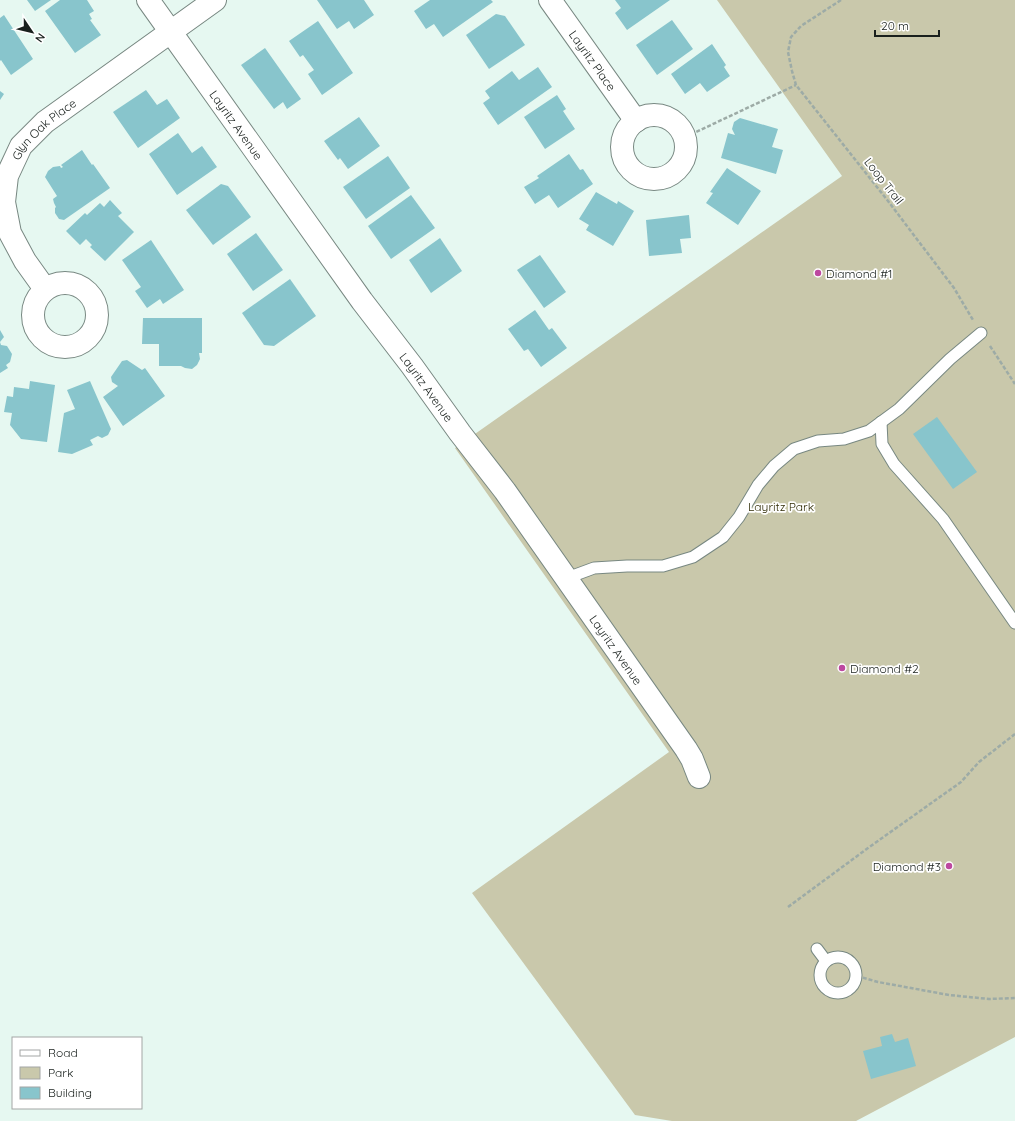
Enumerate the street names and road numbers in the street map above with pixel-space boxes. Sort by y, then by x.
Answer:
street label: Layritz Place [566,27,620,94]
street label: Layritz Avenue [207,87,267,163]
street label: Glyn Oak Place [8,95,79,162]
street label: Loop Trail [861,155,907,207]
street label: Layritz Avenue [397,349,457,425]
street label: Layritz Avenue [587,612,646,688]

